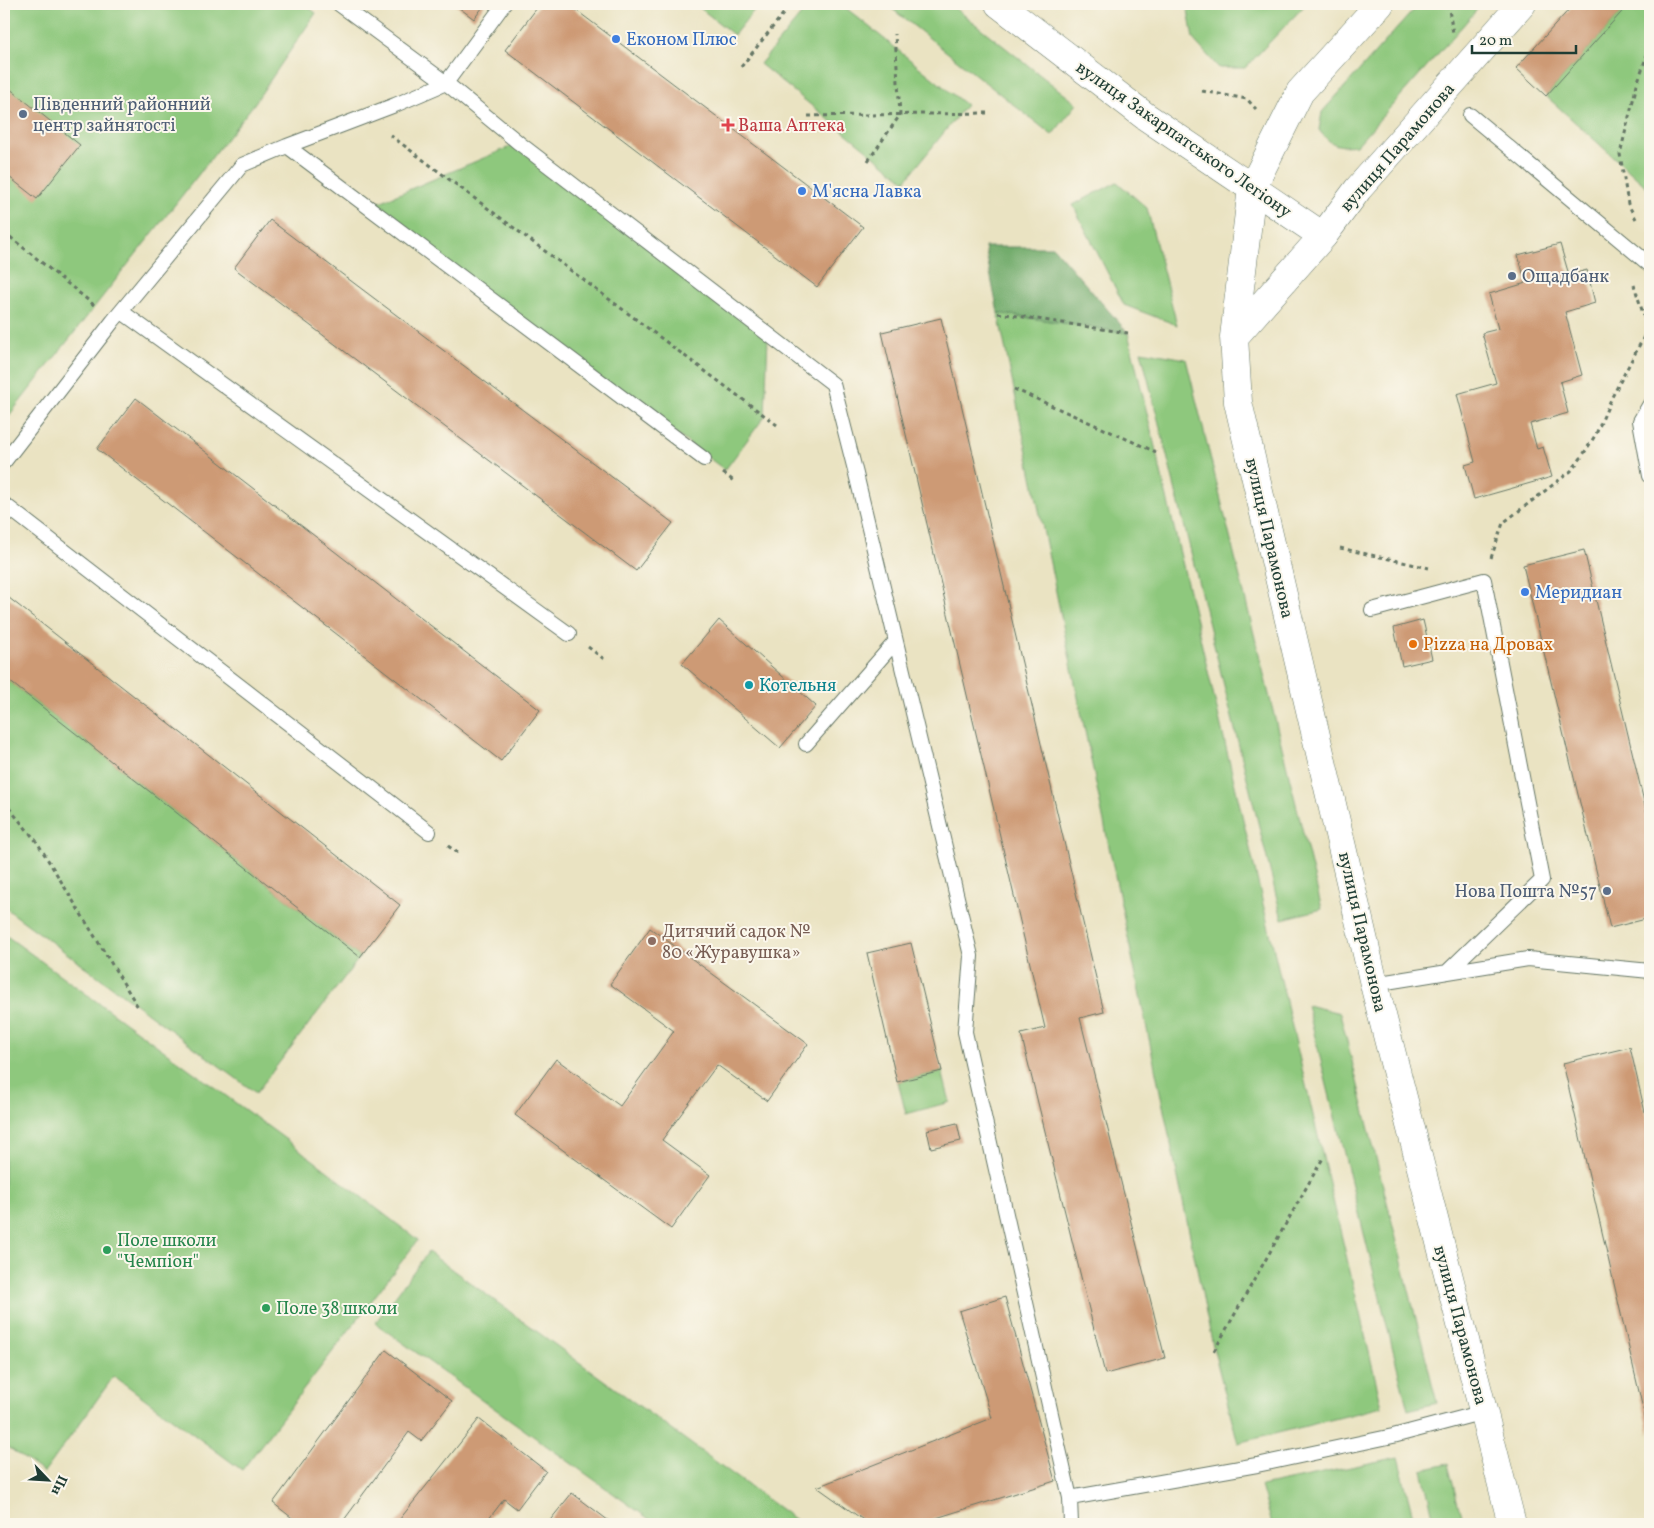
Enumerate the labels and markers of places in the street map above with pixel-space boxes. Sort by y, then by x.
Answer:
place label: Економ Плюс [626,28,737,53]
marker: Економ Плюс [610,33,622,45]
place label: Південний районний центр зайнятості [33,93,211,139]
marker: Південний районний центр зайнятості [17,108,29,120]
place label: Ваша Аптека [738,114,845,139]
marker: Ваша Аптека [722,119,734,131]
place label: М'ясна Лавка [812,180,922,205]
marker: М'ясна Лавка [796,185,808,197]
place label: Ощадбанк [1522,265,1609,290]
marker: Ощадбанк [1506,270,1518,282]
place label: Меридиан [1535,581,1622,606]
marker: Меридиан [1519,586,1531,598]
place label: Pizza на Дровах [1423,633,1553,658]
marker: Pizza на Дровах [1407,638,1419,650]
place label: Котельня [759,674,836,699]
marker: Котельня [743,679,755,691]
place label: Нова Пошта №57 [1454,880,1597,905]
marker: Нова Пошта №57 [1601,885,1613,897]
place label: Дитячий садок № 80 «Журавушка» [662,920,810,966]
marker: Дитячий садок № 80 «Журавушка» [646,935,658,947]
place label: Поле школи "Чемпіон" [117,1229,217,1275]
marker: Поле школи "Чемпіон" [101,1244,113,1256]
place label: Поле 38 школи [276,1297,398,1322]
marker: Поле 38 школи [260,1302,272,1314]

